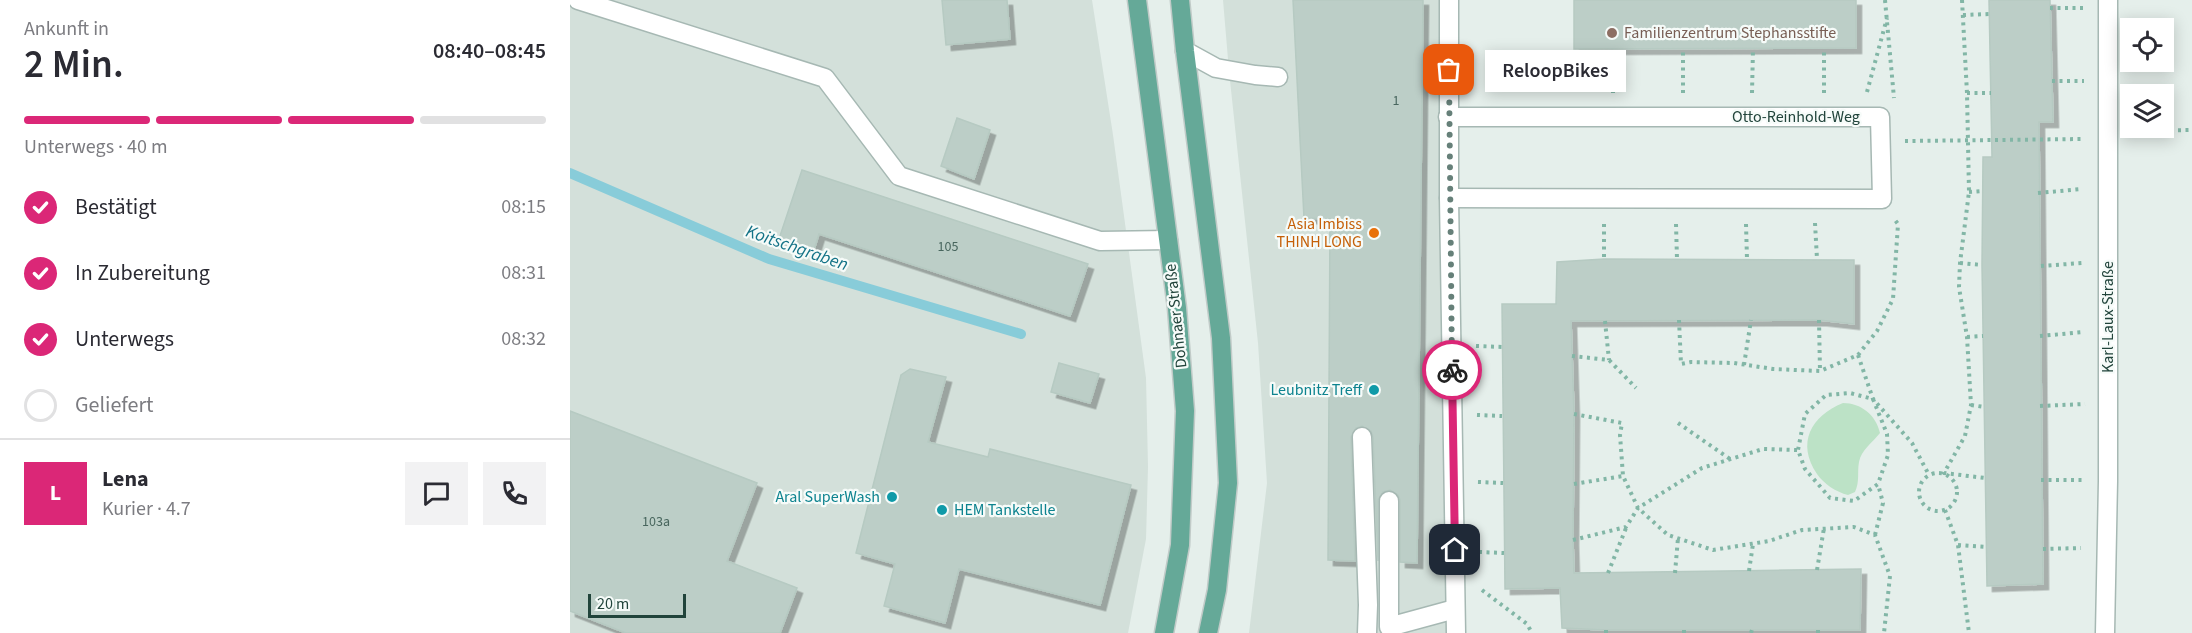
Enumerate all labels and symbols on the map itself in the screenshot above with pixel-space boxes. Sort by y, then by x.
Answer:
place label: Familienzentrum Stephansstifte [1624,22,1836,44]
marker: Familienzentrum Stephansstifte [1605,26,1619,40]
pin [1423,44,1474,95]
callout: ReloopBikes [1485,49,1626,91]
house number: 1 [1393,91,1400,111]
street label: Otto-Reinhold-Weg [1732,106,1860,128]
place label: Asia Imbiss THINH LONG [1277,213,1362,253]
water label: Koitschgraben [743,219,851,277]
marker: Asia Imbiss THINH LONG [1367,226,1381,240]
house number: 105 [938,237,958,257]
street label: Karl-Laux-Straße [2097,261,2119,373]
street label: Dohnaer Straße [1160,263,1192,369]
courier [1422,340,1482,400]
place label: Leubnitz Treff [1270,379,1363,401]
marker: Leubnitz Treff [1367,383,1381,397]
place label: Aral SuperWash [775,486,880,508]
marker: Aral SuperWash [885,490,899,504]
place label: HEM Tankstelle [954,499,1056,521]
marker: HEM Tankstelle [935,503,949,517]
house number: 103a [642,512,670,532]
pin [1429,524,1480,575]
scale bar [588,591,686,618]

